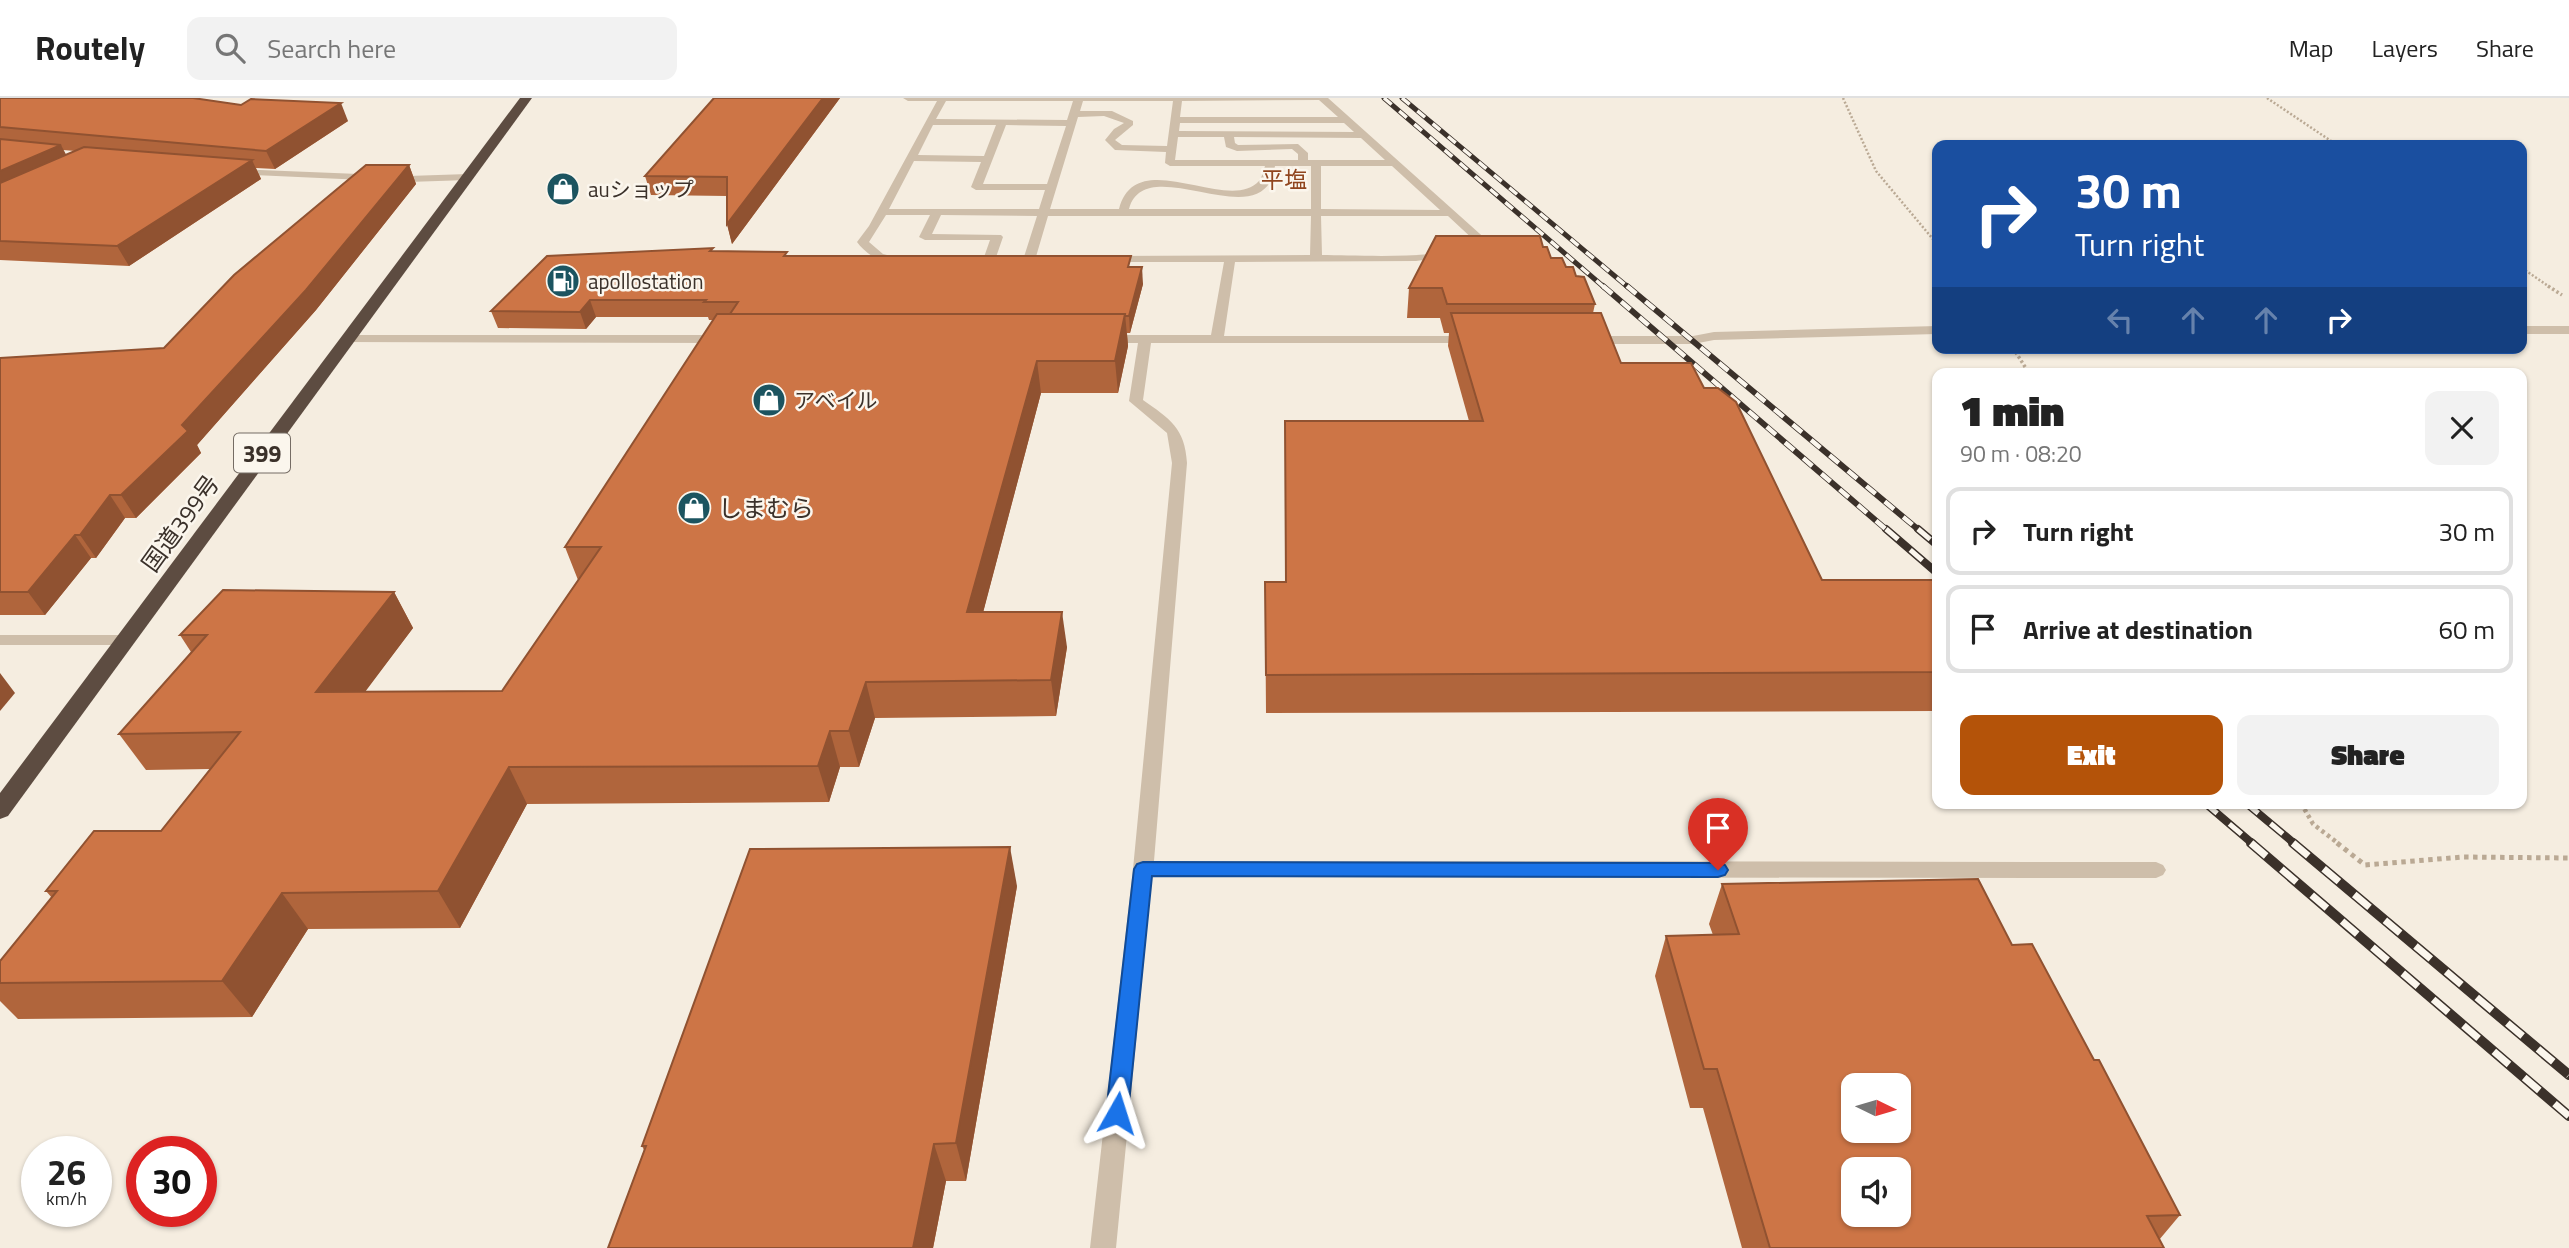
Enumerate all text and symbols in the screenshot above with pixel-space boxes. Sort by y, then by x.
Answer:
search box [187,17,677,80]
text: Routely [35,23,145,73]
icon: search [211,29,249,67]
text: Search here [267,29,396,68]
text: Map [2289,30,2334,66]
text: Layers [2372,30,2438,66]
text: Share [2476,30,2534,66]
text: 30 m [2075,152,2182,227]
district label: 平塩 [1261,162,1307,197]
icon: right [1960,168,2051,259]
shop icon: auショップ [544,170,582,208]
place label: auショップ [588,173,694,205]
text: Turn right [2075,220,2204,268]
fuel station icon: apollostation [544,262,582,300]
place label: apollostation [588,265,703,297]
icon: left [2101,301,2139,339]
icon: ahead [2174,301,2212,339]
icon: ahead [2247,301,2285,339]
icon: right [2320,301,2358,339]
text: 1 min [1960,378,2064,442]
shop icon: アベイル [750,381,788,419]
place label: アベイル [794,384,878,416]
button: close [2425,391,2499,465]
road number: 399 [234,434,290,472]
text: 90 m · 08:20 [1960,436,2082,471]
street label: 国道399号 [132,467,228,579]
shop icon: しまむら [675,489,713,527]
place label: しまむら [718,490,814,526]
icon: right [1964,512,2002,550]
text: Turn right [2023,512,2134,551]
text: 30 m [2438,512,2495,551]
icon: arrive [1964,610,2002,648]
text: Arrive at destination [2023,610,2253,649]
text: 60 m [2438,610,2495,649]
button: Exit [1960,715,2223,795]
button: Share [2237,715,2499,795]
pin [1688,798,1748,870]
icon: arrive [1699,809,1737,847]
north arrow [1841,1073,1911,1143]
map controls [1841,1073,1911,1227]
position arrow [1080,1076,1154,1150]
speed limit sign: 30 [126,1136,217,1227]
text: 26 [47,1145,86,1199]
button: sound [1841,1157,1911,1227]
text: km/h [46,1185,87,1212]

